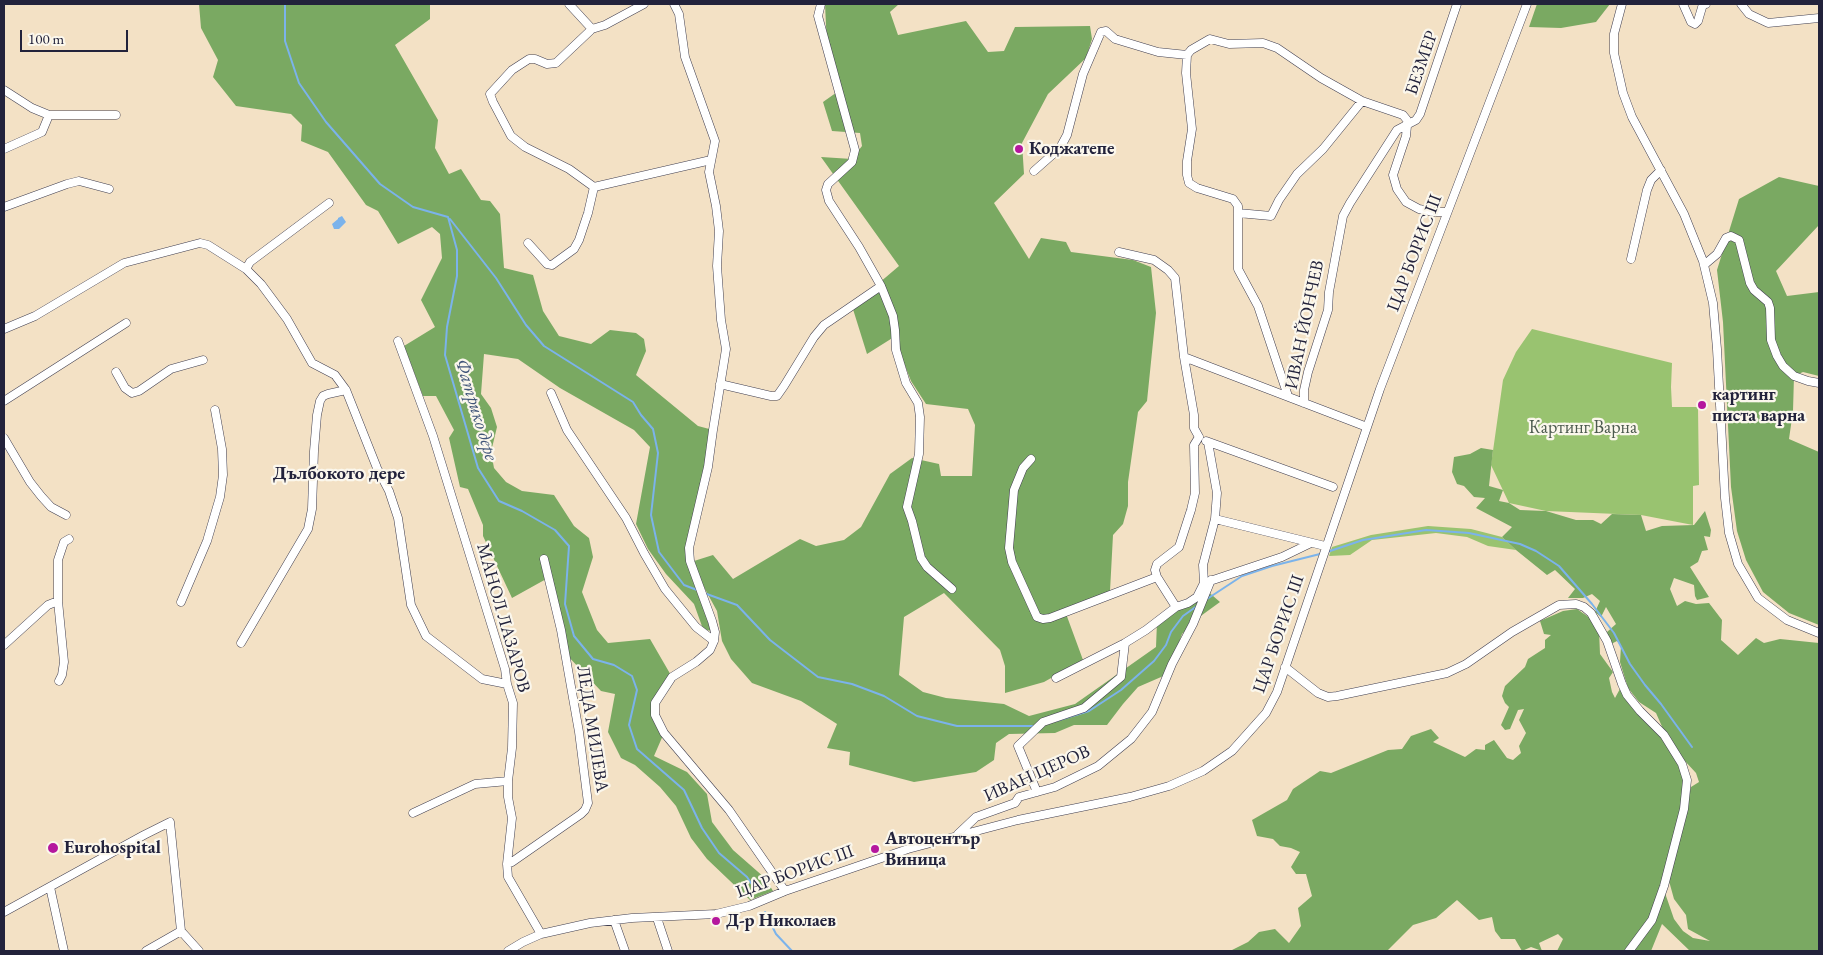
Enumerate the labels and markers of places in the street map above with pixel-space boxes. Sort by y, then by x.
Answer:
place label: Коджатепе [1029,138,1115,160]
marker: Коджатепе [1013,143,1025,155]
place label: картинг писта варна [1712,384,1805,426]
marker: картинг писта варна [1696,399,1708,411]
place label: Автоцентър Виница [885,828,980,871]
place label: Eurohospital [64,837,161,859]
marker: Eurohospital [46,841,60,855]
marker: Автоцентър Виница [869,843,881,855]
place label: Д-р Николаев [726,910,836,932]
marker: Д-р Николаев [710,915,722,927]

